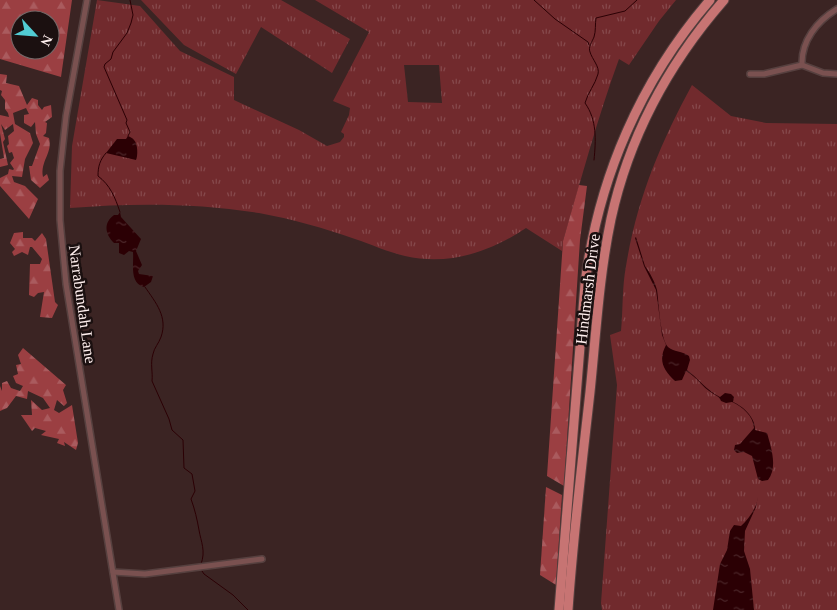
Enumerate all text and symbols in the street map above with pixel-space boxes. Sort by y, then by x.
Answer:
north arrow [10,10,60,60]
text: N [37,33,55,48]
street label: Hindmarsh Drive [572,233,603,345]
street label: Narrabundah Lane [66,244,99,364]

